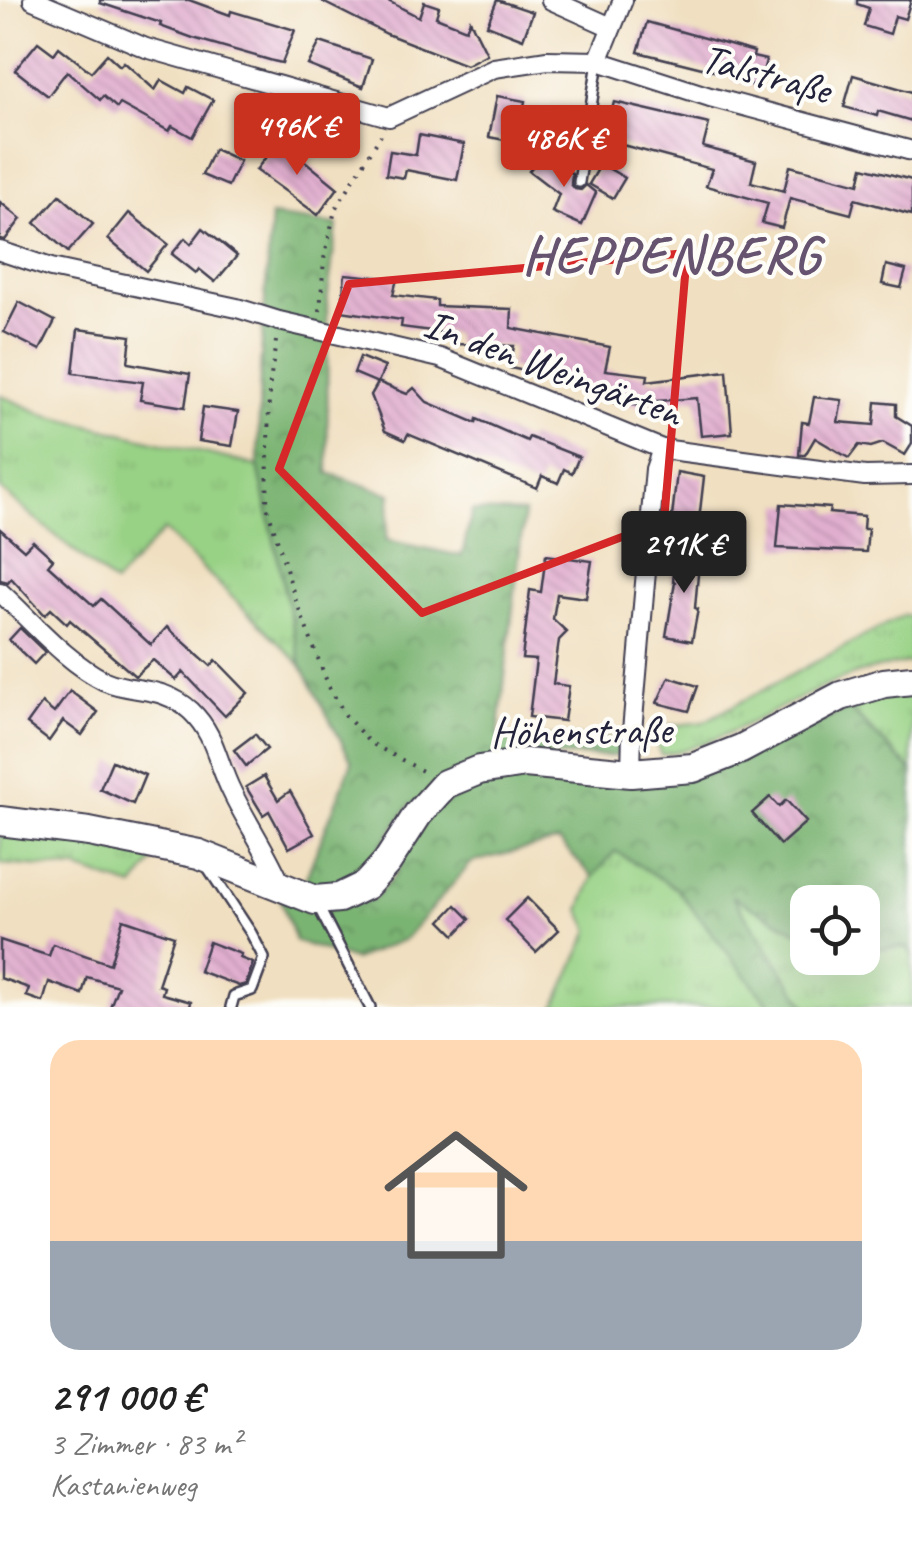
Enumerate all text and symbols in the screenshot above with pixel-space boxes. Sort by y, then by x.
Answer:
street label: Talstraße [696,31,840,117]
pin: 496K € [216,93,378,178]
text: 496K € [256,105,338,146]
pin: 486K € [483,105,645,190]
text: 486K € [523,117,605,158]
district label: HEPPENBERG [522,222,826,288]
street label: In den Weingärten [417,297,691,440]
pin: 291K € [603,511,765,596]
text: 291K € [643,523,725,564]
street label: Höhenstraße [490,703,675,759]
map controls [790,885,880,975]
button: locate [790,885,880,975]
icon: home [366,1105,546,1285]
text: 291 000 € [50,1370,202,1423]
text: 3 Zimmer · 83 m² [50,1423,240,1464]
text: Kastanienweg [50,1464,196,1505]

